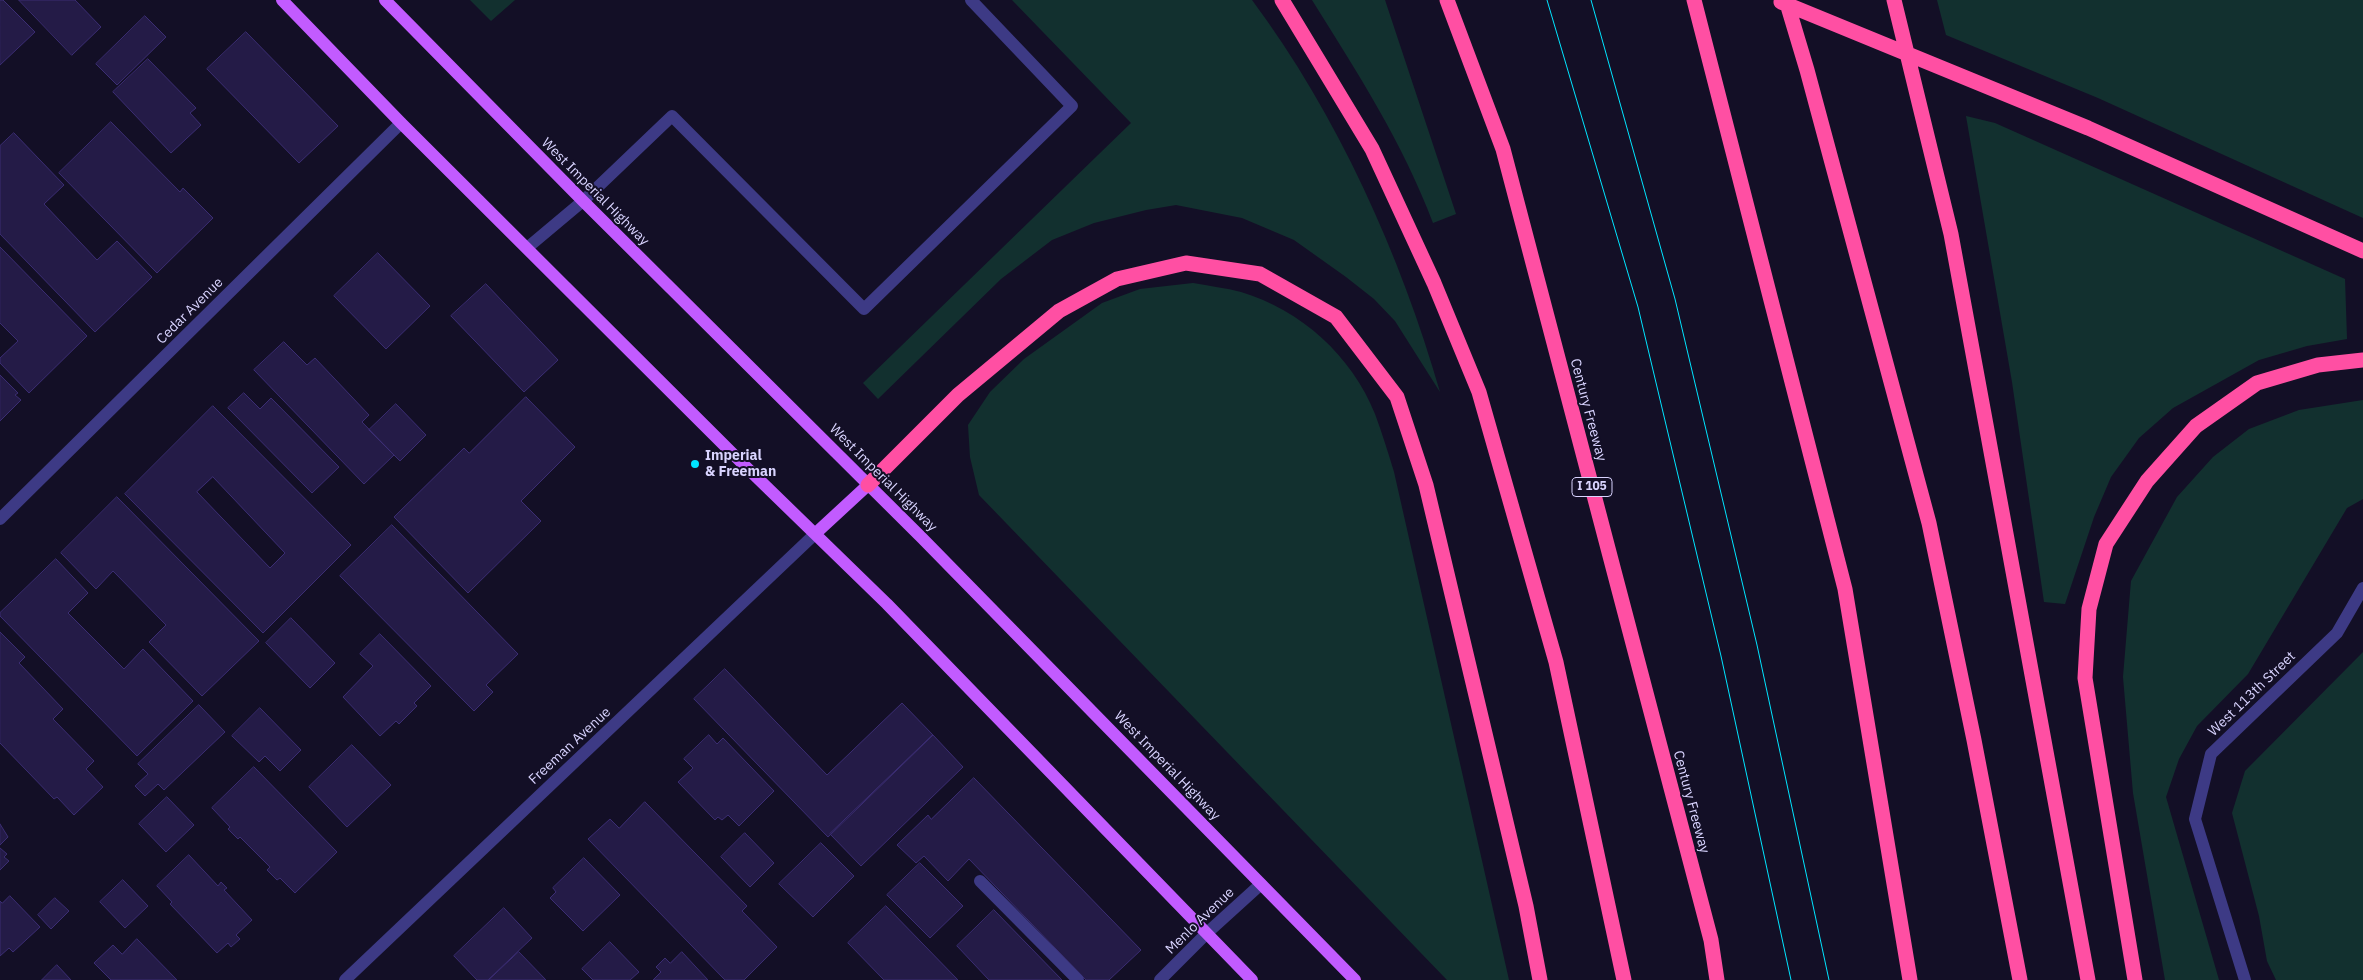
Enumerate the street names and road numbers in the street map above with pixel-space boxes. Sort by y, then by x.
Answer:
street label: West Imperial Highway [538,135,652,249]
street label: Cedar Avenue [153,274,227,348]
street label: Century Freeway [1566,357,1610,463]
street label: West Imperial Highway [826,421,940,535]
road number: I 105 [1572,478,1612,497]
street label: West 113th Street [2205,648,2299,740]
street label: Freeman Avenue [526,704,614,788]
street label: West Imperial Highway [1110,708,1224,824]
street label: Century Freeway [1669,749,1713,855]
street label: Menlo Avenue [1162,884,1238,958]

